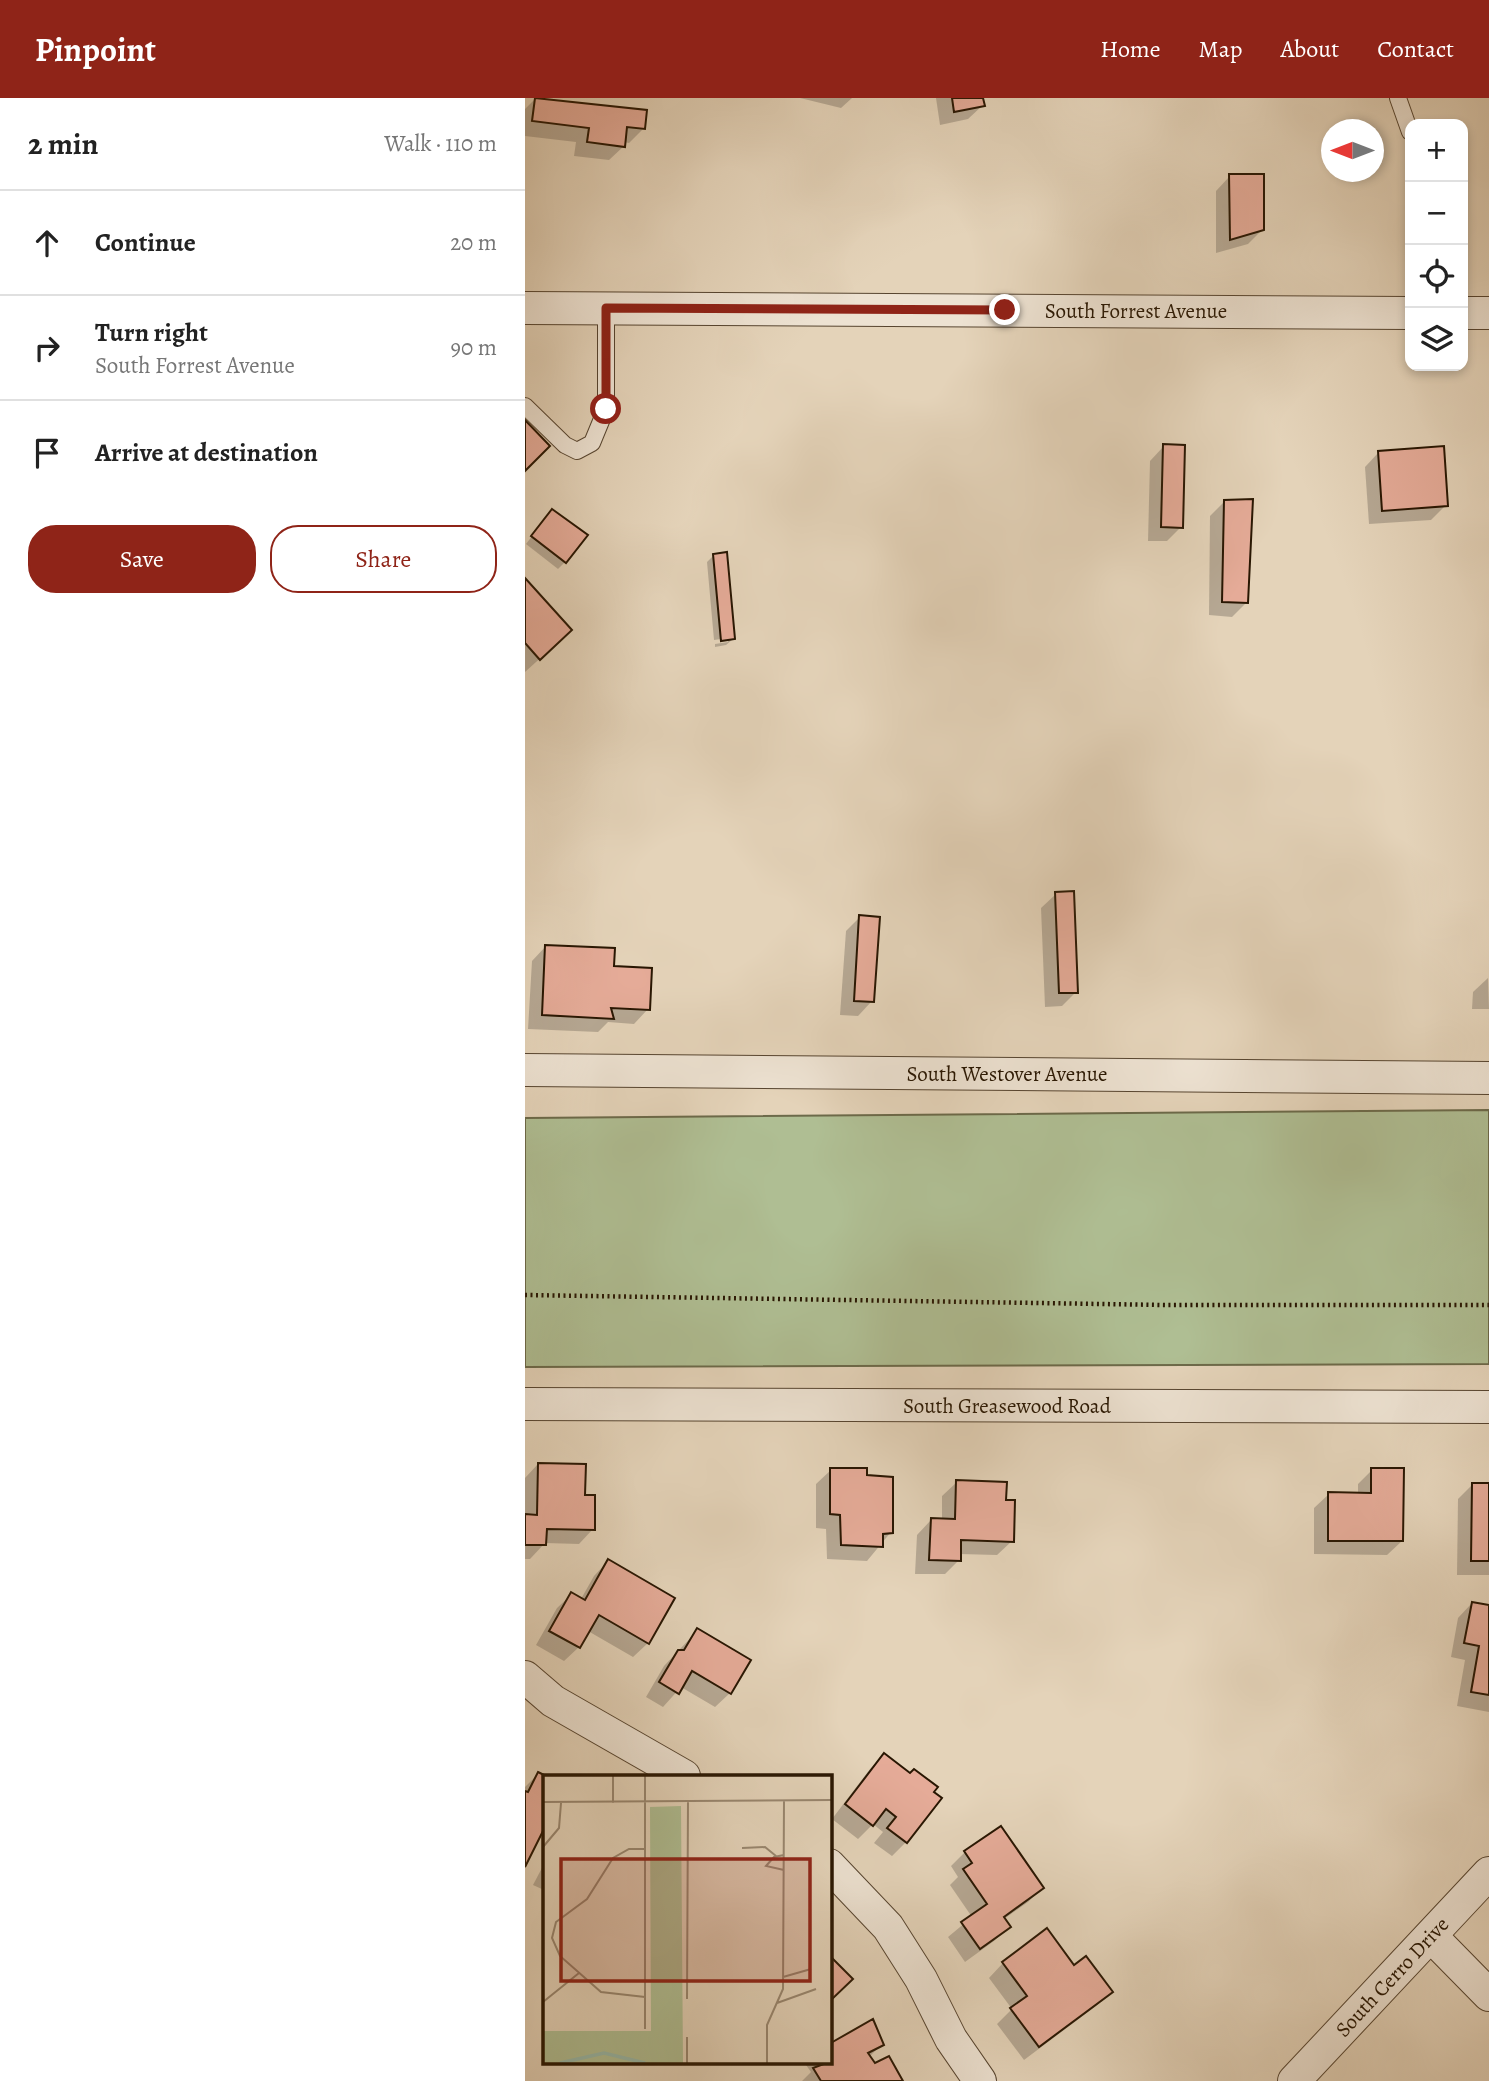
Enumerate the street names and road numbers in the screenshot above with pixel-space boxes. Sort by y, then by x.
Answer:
street label: South Forrest Avenue [1045,297,1227,325]
street label: South Westover Avenue [907,1060,1107,1088]
street label: South Greasewood Road [903,1392,1112,1420]
street label: South Cerro Drive [1329,1911,1455,2043]

